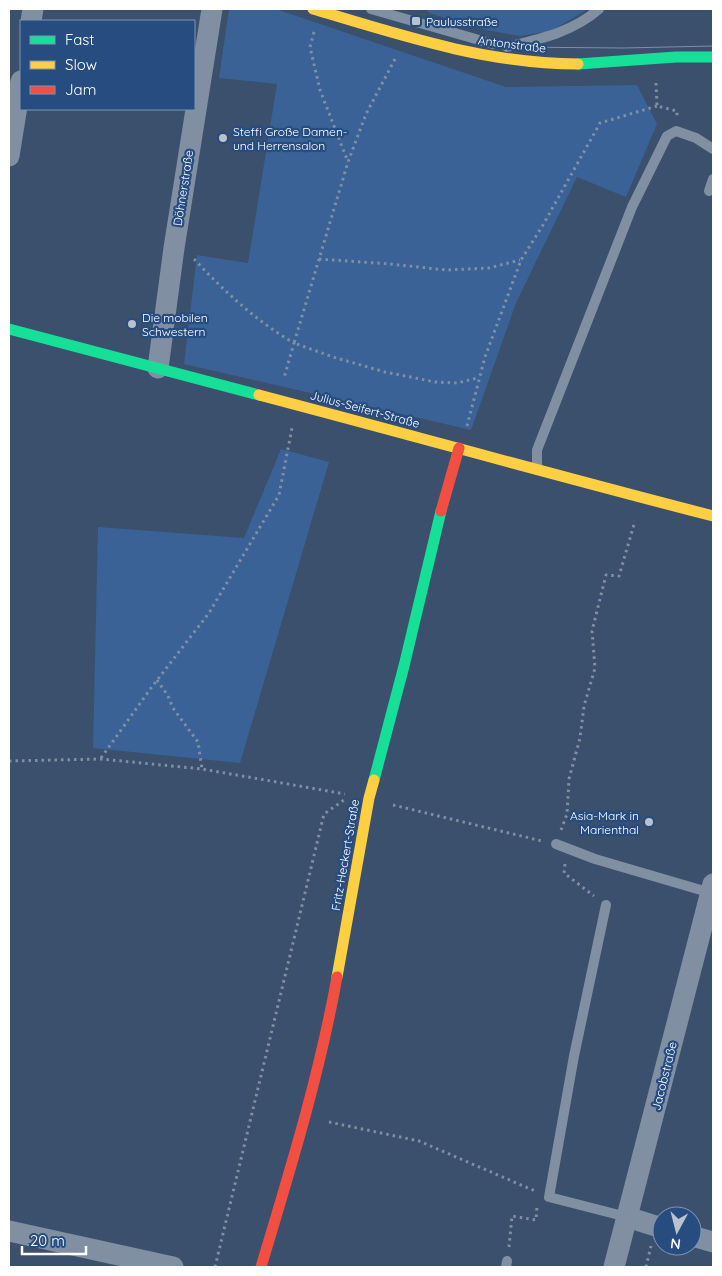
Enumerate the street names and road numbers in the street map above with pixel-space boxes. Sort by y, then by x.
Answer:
street label: Antonstraße [477,32,547,56]
street label: Döhnerstraße [170,149,196,227]
street label: Julius-Seifert-Straße [309,387,422,431]
street label: Fritz-Heckert-Straße [328,798,362,912]
street label: Jacobstraße [648,1040,680,1112]

